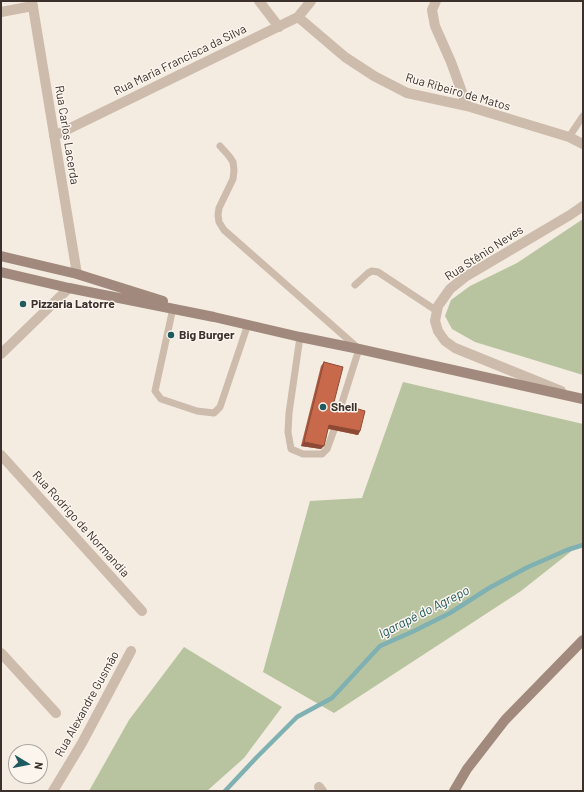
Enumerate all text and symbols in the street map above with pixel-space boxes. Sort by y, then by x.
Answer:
street label: Rua Maria Francisca da Silva [111,22,249,98]
street label: Rua Ribeiro de Matos [404,70,512,114]
street label: Rua Carlos Lacerda [52,84,82,186]
street label: Rua Stênio Neves [442,222,526,284]
place label: Pizzaria Latorre [31,297,115,311]
marker: Pizzaria Latorre [18,299,28,309]
place label: Big Burger [179,328,235,342]
marker: Big Burger [166,330,176,340]
place label: Shell [331,400,357,414]
marker: Shell [318,402,328,412]
street label: Rua Rodrigo de Normandia [29,468,133,580]
water label: Igarapé do Agrepo [376,582,472,642]
street label: Rua Alexandre Gusmão [52,649,122,759]
north arrow [8,744,48,784]
text: N [32,761,46,771]

